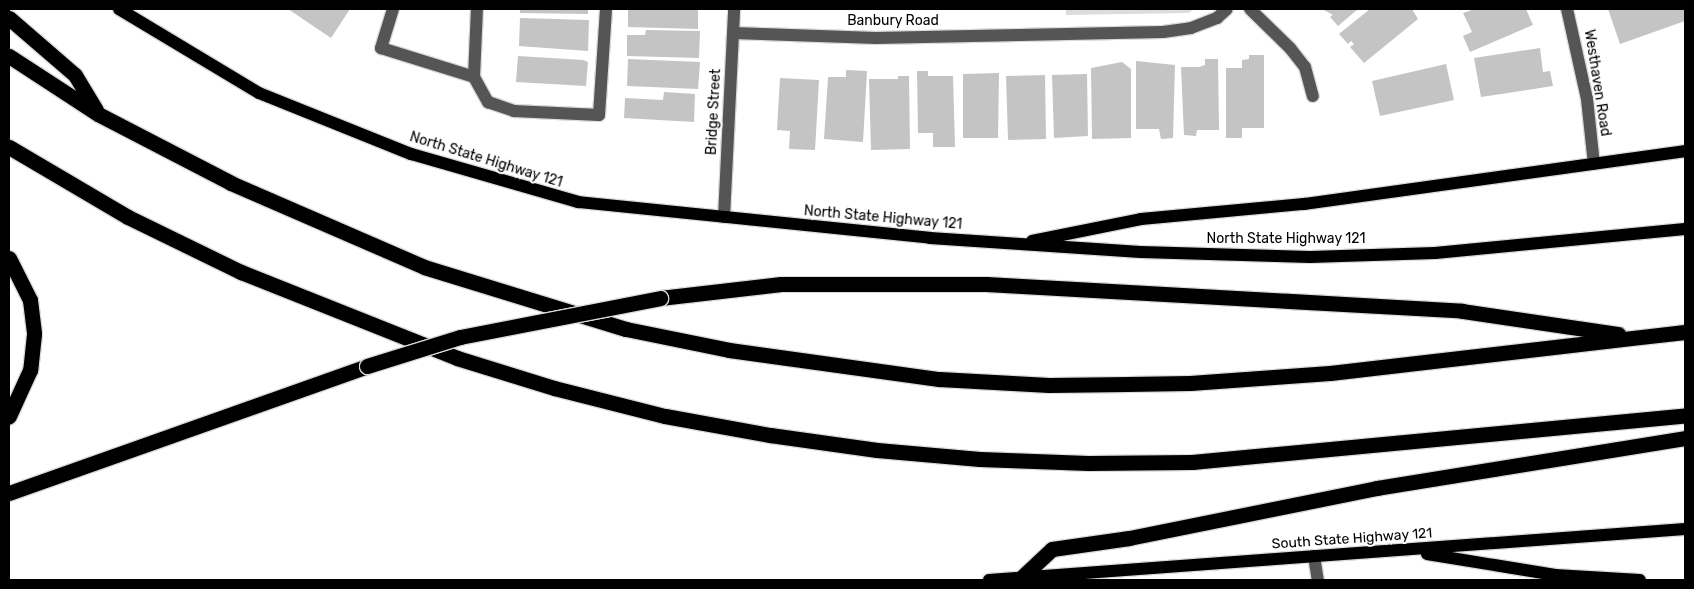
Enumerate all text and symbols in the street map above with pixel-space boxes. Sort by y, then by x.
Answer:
street label: Banbury Road [847,13,939,29]
street label: Westhaven Road [1580,28,1614,138]
street label: Bridge Street [703,68,725,156]
street label: North State Highway 121 [407,129,565,191]
street label: North State Highway 121 [803,203,963,233]
street label: North State Highway 121 [1206,231,1366,247]
street label: South State Highway 121 [1271,525,1433,553]

